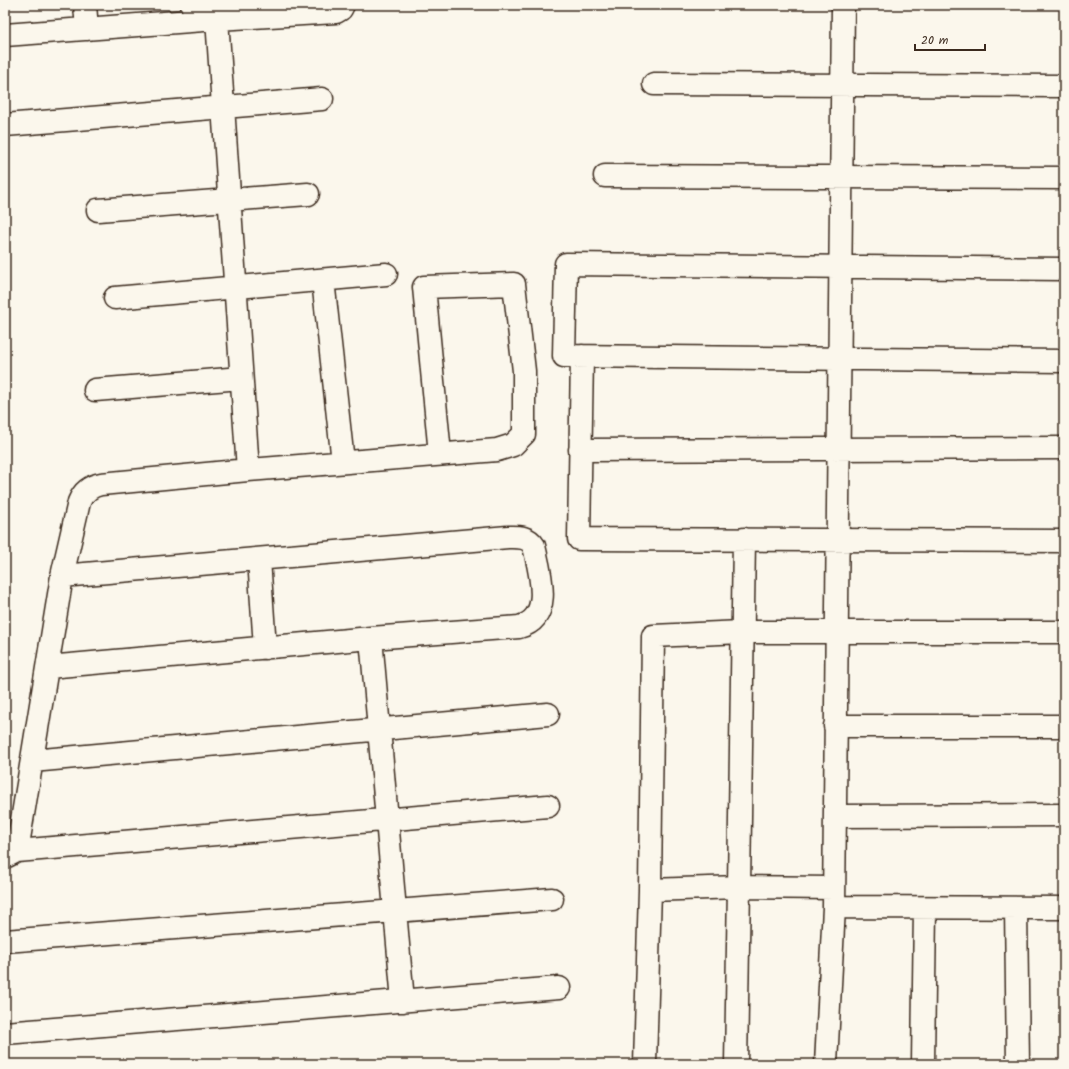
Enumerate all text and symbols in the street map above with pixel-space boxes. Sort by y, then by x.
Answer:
scale bar [915,26,985,52]
text: 20 m [921,31,949,50]

